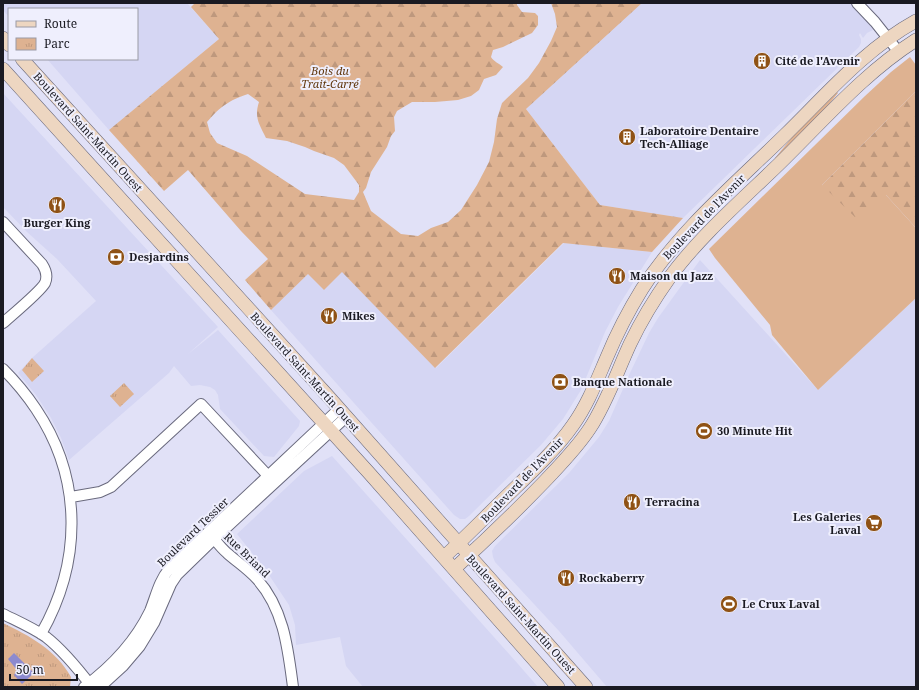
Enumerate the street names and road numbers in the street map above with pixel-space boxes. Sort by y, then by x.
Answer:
street label: Boulevard Saint-Martin Ouest [31,69,146,195]
street label: Boulevard de l'Avenir [659,170,749,262]
street label: Boulevard Saint-Martin Ouest [248,309,363,435]
street label: Boulevard de l'Avenir [477,433,567,525]
street label: Boulevard Tessier [154,493,232,570]
street label: Rue Briand [221,529,274,581]
street label: Boulevard Saint-Martin Ouest [464,551,579,677]

